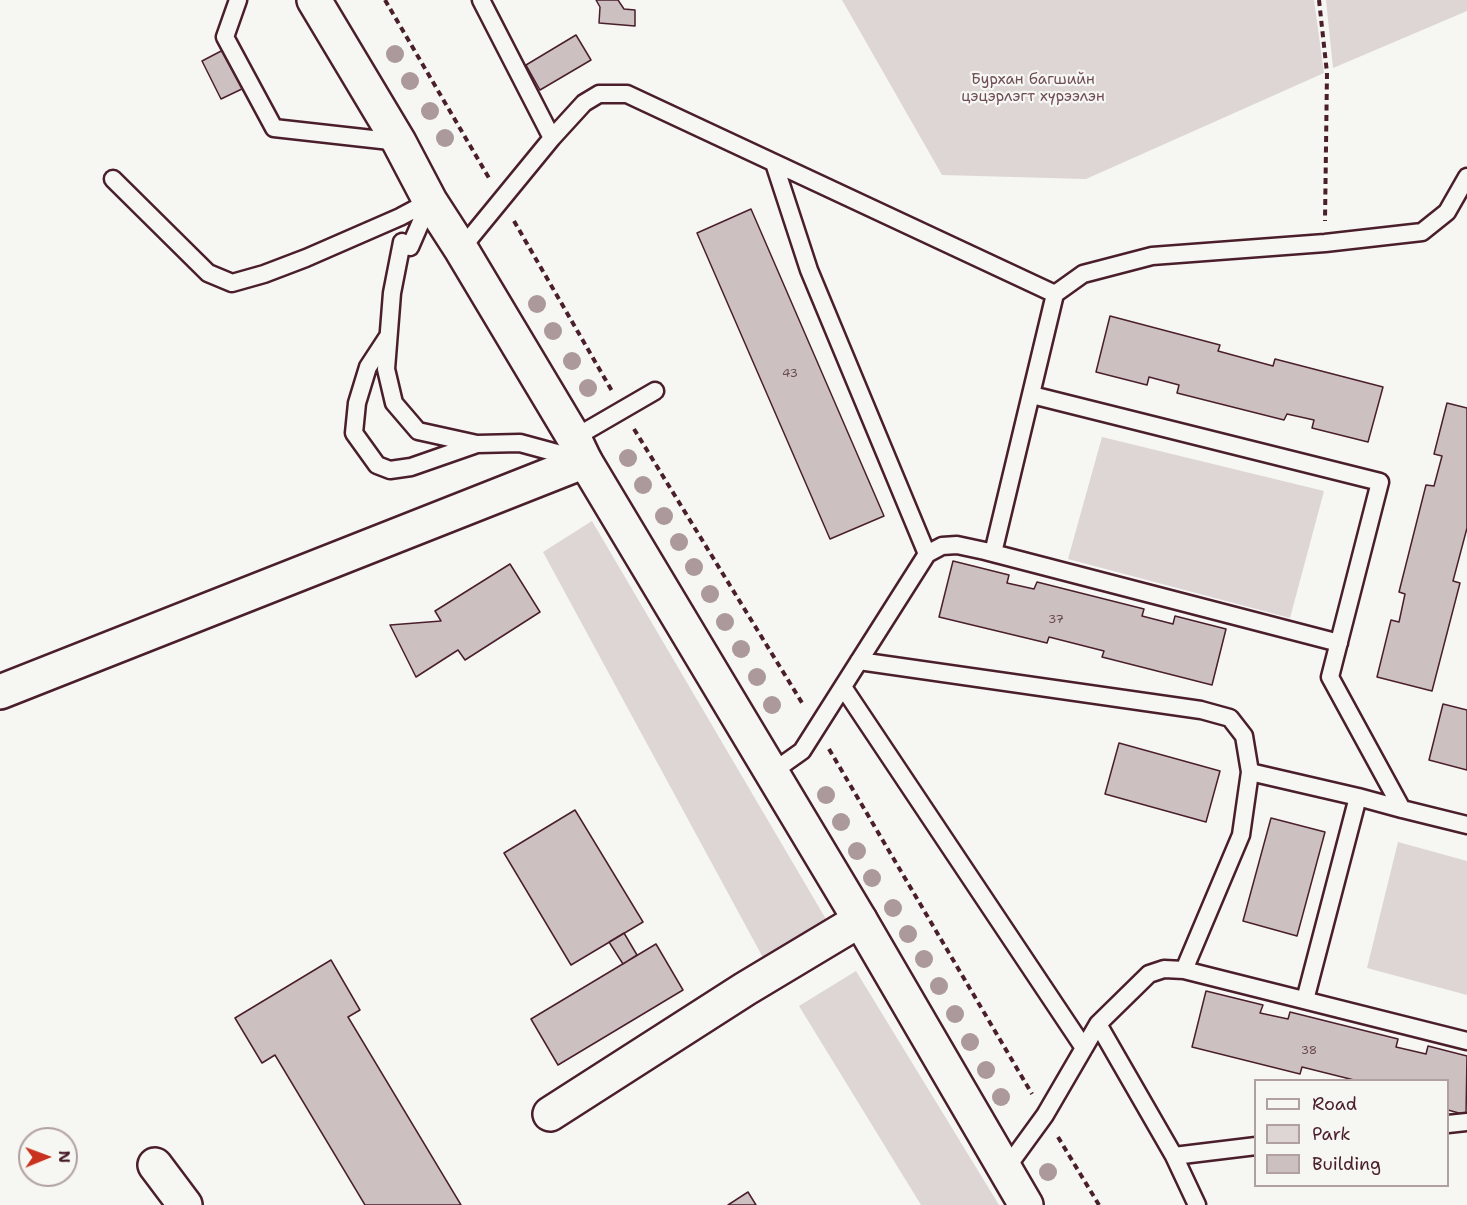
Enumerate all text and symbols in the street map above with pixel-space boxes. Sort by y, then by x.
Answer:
park label: Бурхан багшийн цэцэрлэгт хүрээлэн [961,71,1105,106]
house number: 43 [782,367,798,381]
house number: 37 [1048,613,1064,627]
house number: 38 [1301,1044,1317,1058]
legend [1254,1079,1449,1187]
text: Road [1312,1092,1357,1116]
text: Park [1312,1122,1351,1146]
north arrow [18,1127,78,1187]
text: N [54,1150,75,1163]
text: Building [1312,1152,1381,1176]

